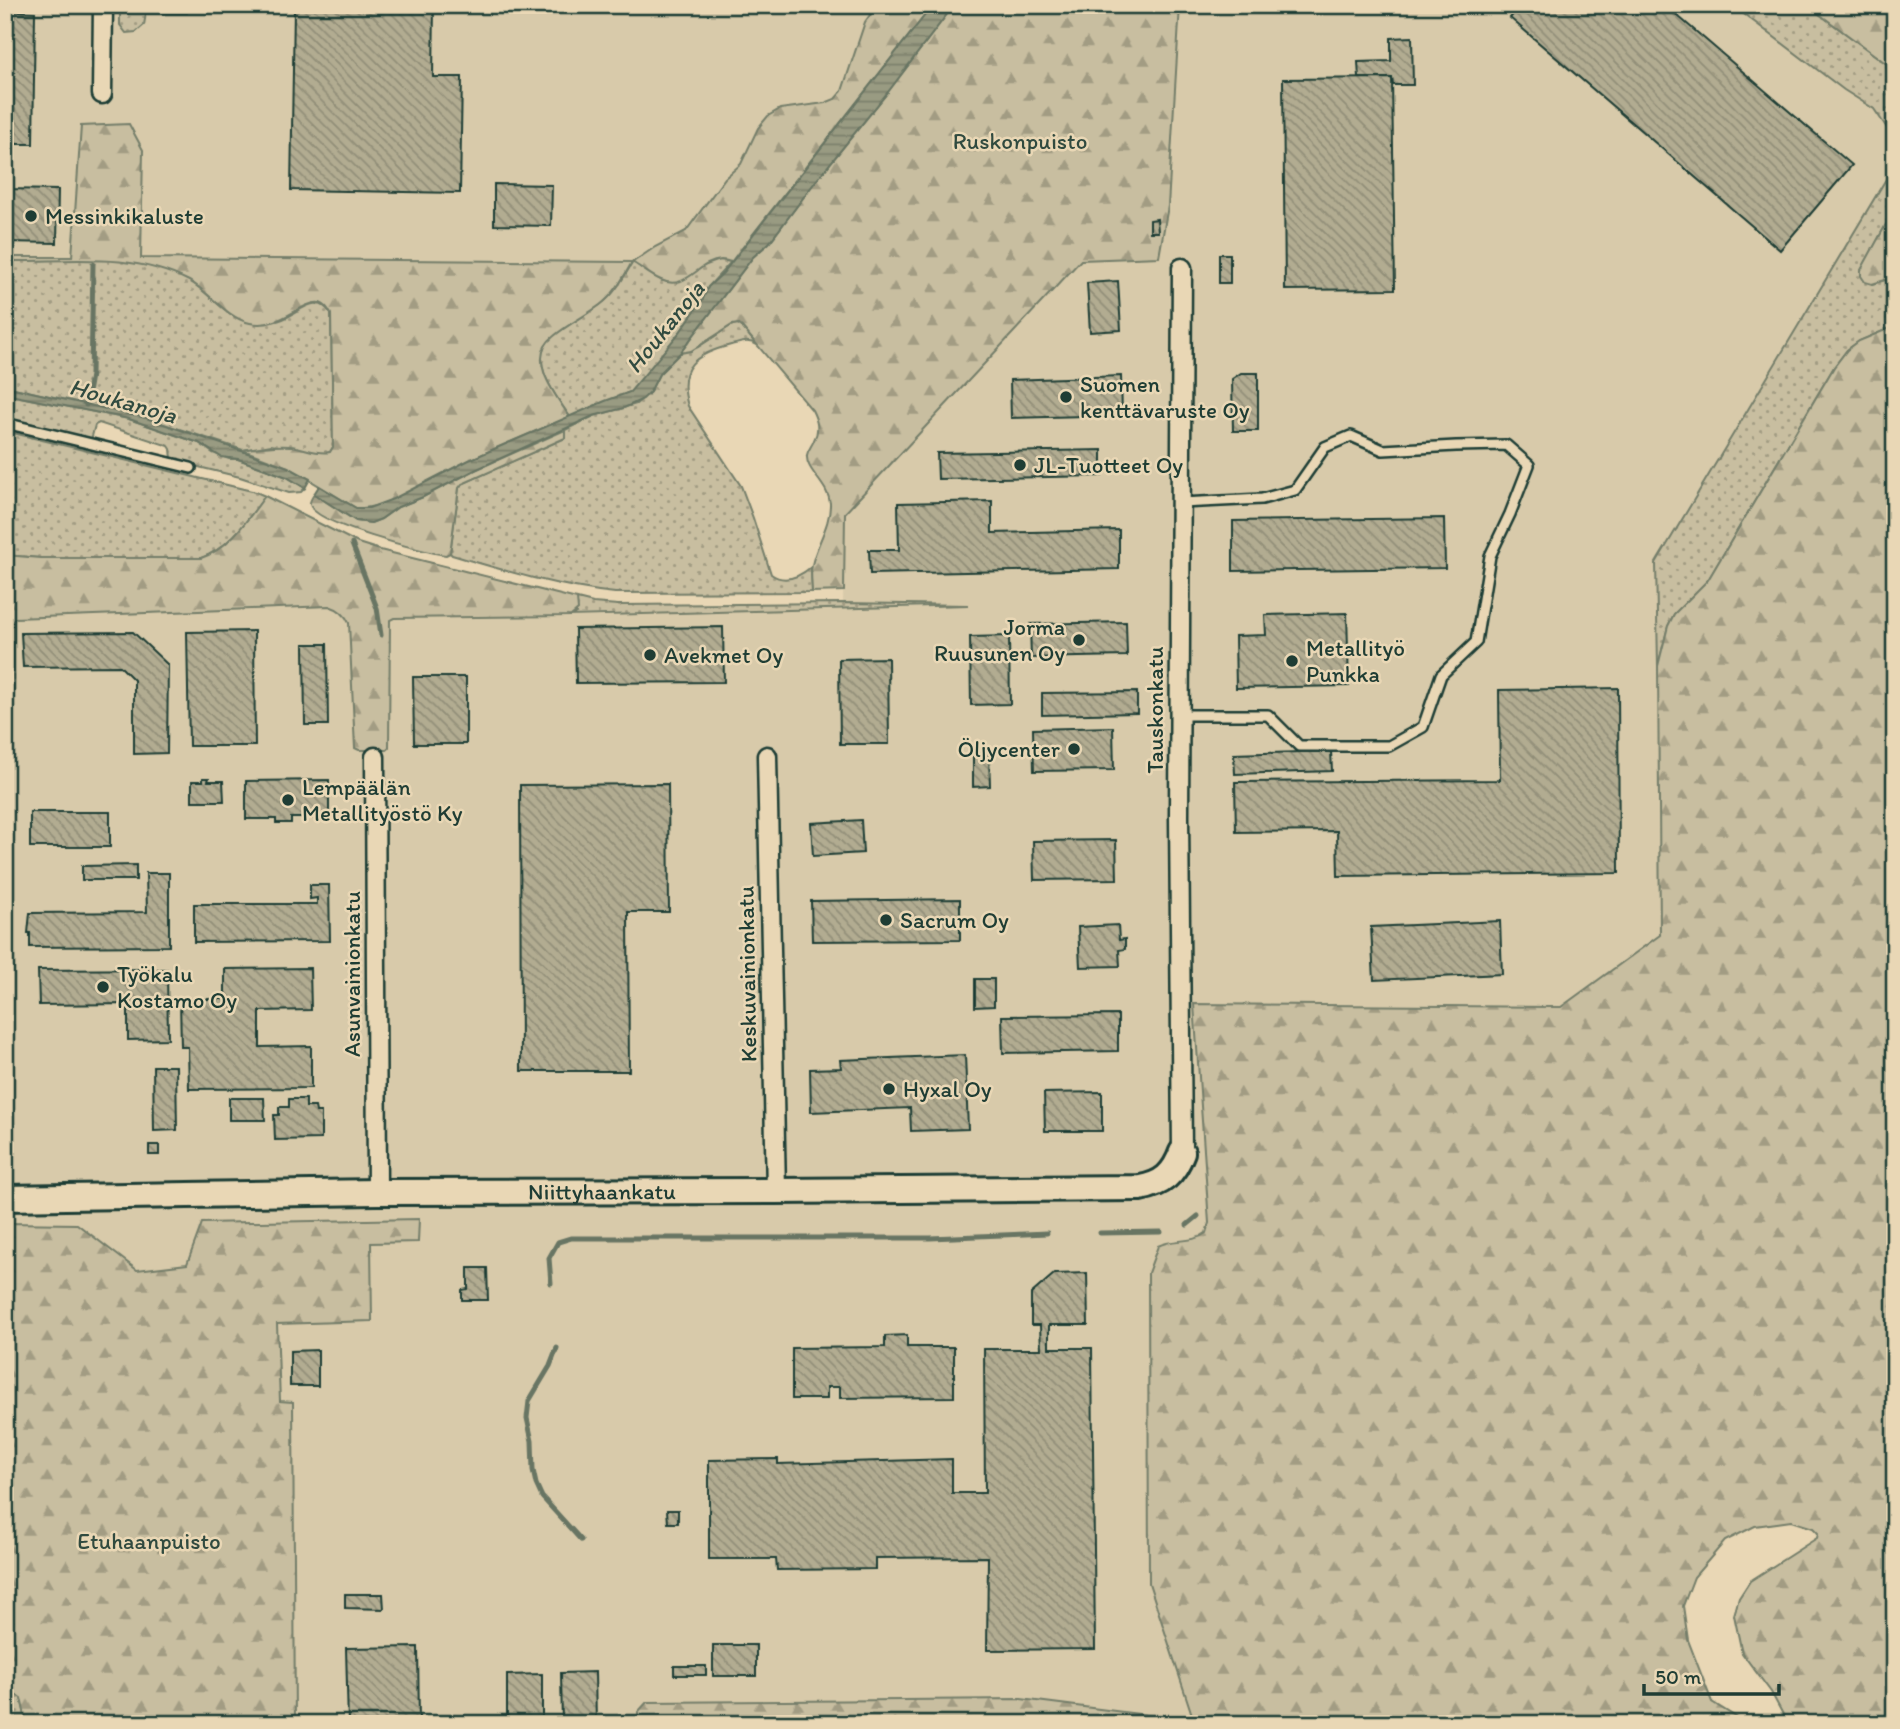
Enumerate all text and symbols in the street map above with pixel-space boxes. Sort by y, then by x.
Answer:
park label: Ruskonpuisto [953,127,1087,155]
place label: Messinkikaluste [45,202,204,230]
marker: Messinkikaluste [23,208,39,224]
water label: Houkanoja [619,274,711,378]
place label: Suomen kenttävaruste Oy [1080,370,1250,424]
water label: Houkanoja [66,371,181,430]
marker: Suomen kenttävaruste Oy [1058,389,1074,405]
place label: JL-Tuotteet Oy [1034,451,1183,479]
marker: JL-Tuotteet Oy [1012,457,1028,473]
place label: Jorma Ruusunen Oy [934,613,1065,667]
marker: Jorma Ruusunen Oy [1071,632,1087,648]
place label: Metallityö Punkka [1306,634,1405,688]
place label: Avekmet Oy [664,641,784,669]
street label: Tauskonkatu [1141,646,1169,773]
marker: Avekmet Oy [642,647,658,663]
marker: Metallityö Punkka [1284,653,1300,669]
place label: Öljycenter [958,735,1060,763]
marker: Öljycenter [1066,741,1082,757]
place label: Lempäälän Metallityöstö Ky [302,773,463,827]
marker: Lempäälän Metallityöstö Ky [280,792,296,808]
street label: Keskuvainionkatu [731,885,763,1062]
street label: Asunvainionkatu [338,891,366,1057]
place label: Sacrum Oy [900,906,1009,934]
marker: Sacrum Oy [878,912,894,928]
place label: Työkalu Kostamo Oy [117,960,237,1014]
marker: Työkalu Kostamo Oy [95,979,111,995]
place label: Hyxal Oy [903,1075,992,1103]
marker: Hyxal Oy [881,1081,897,1097]
street label: Niittyhaankatu [528,1177,676,1206]
park label: Etuhaanpuisto [77,1527,221,1555]
scale bar [1644,1652,1779,1696]
text: 50 m [1655,1664,1702,1689]

